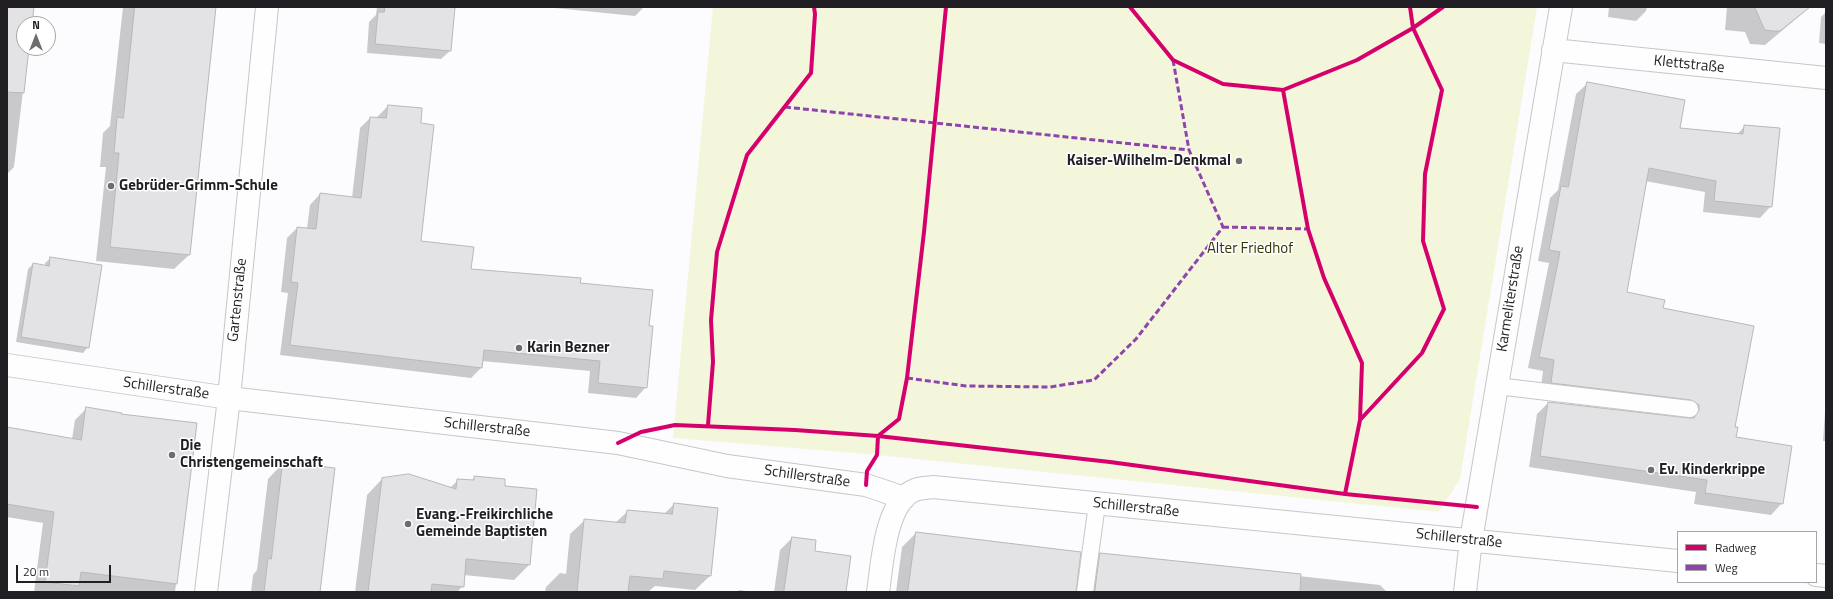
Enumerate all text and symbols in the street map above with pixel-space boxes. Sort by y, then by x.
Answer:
north arrow [16,16,56,56]
text: N [32,17,40,33]
street label: Klettstraße [1653,52,1725,78]
place label: Kaiser-Wilhelm-Denkmal [1067,152,1231,170]
marker: Kaiser-Wilhelm-Denkmal [1234,156,1244,166]
place label: Gebrüder-Grimm-Schule [119,177,278,195]
marker: Gebrüder-Grimm-Schule [106,181,116,191]
park label: Alter Friedhof [1207,240,1293,258]
street label: Karmeliterstraße [1494,245,1528,353]
street label: Gartenstraße [225,257,251,343]
place label: Karin Bezner [527,339,610,357]
marker: Karin Bezner [514,343,524,353]
street label: Schillerstraße [122,374,210,404]
street label: Schillerstraße [443,415,531,441]
place label: Die Christengemeinschaft [180,437,323,472]
marker: Die Christengemeinschaft [167,450,177,460]
place label: Ev. Kinderkrippe [1659,461,1765,479]
street label: Schillerstraße [763,462,851,492]
marker: Ev. Kinderkrippe [1646,465,1656,475]
street label: Schillerstraße [1092,495,1180,521]
place label: Evang.-Freikirchliche Gemeinde Baptisten [416,506,553,541]
marker: Evang.-Freikirchliche Gemeinde Baptisten [403,519,413,529]
street label: Schillerstraße [1415,526,1503,552]
legend [1677,531,1817,583]
text: Radweg [1715,538,1756,557]
scale bar [18,557,113,583]
text: Weg [1715,558,1738,577]
text: 20 m [23,562,49,581]

